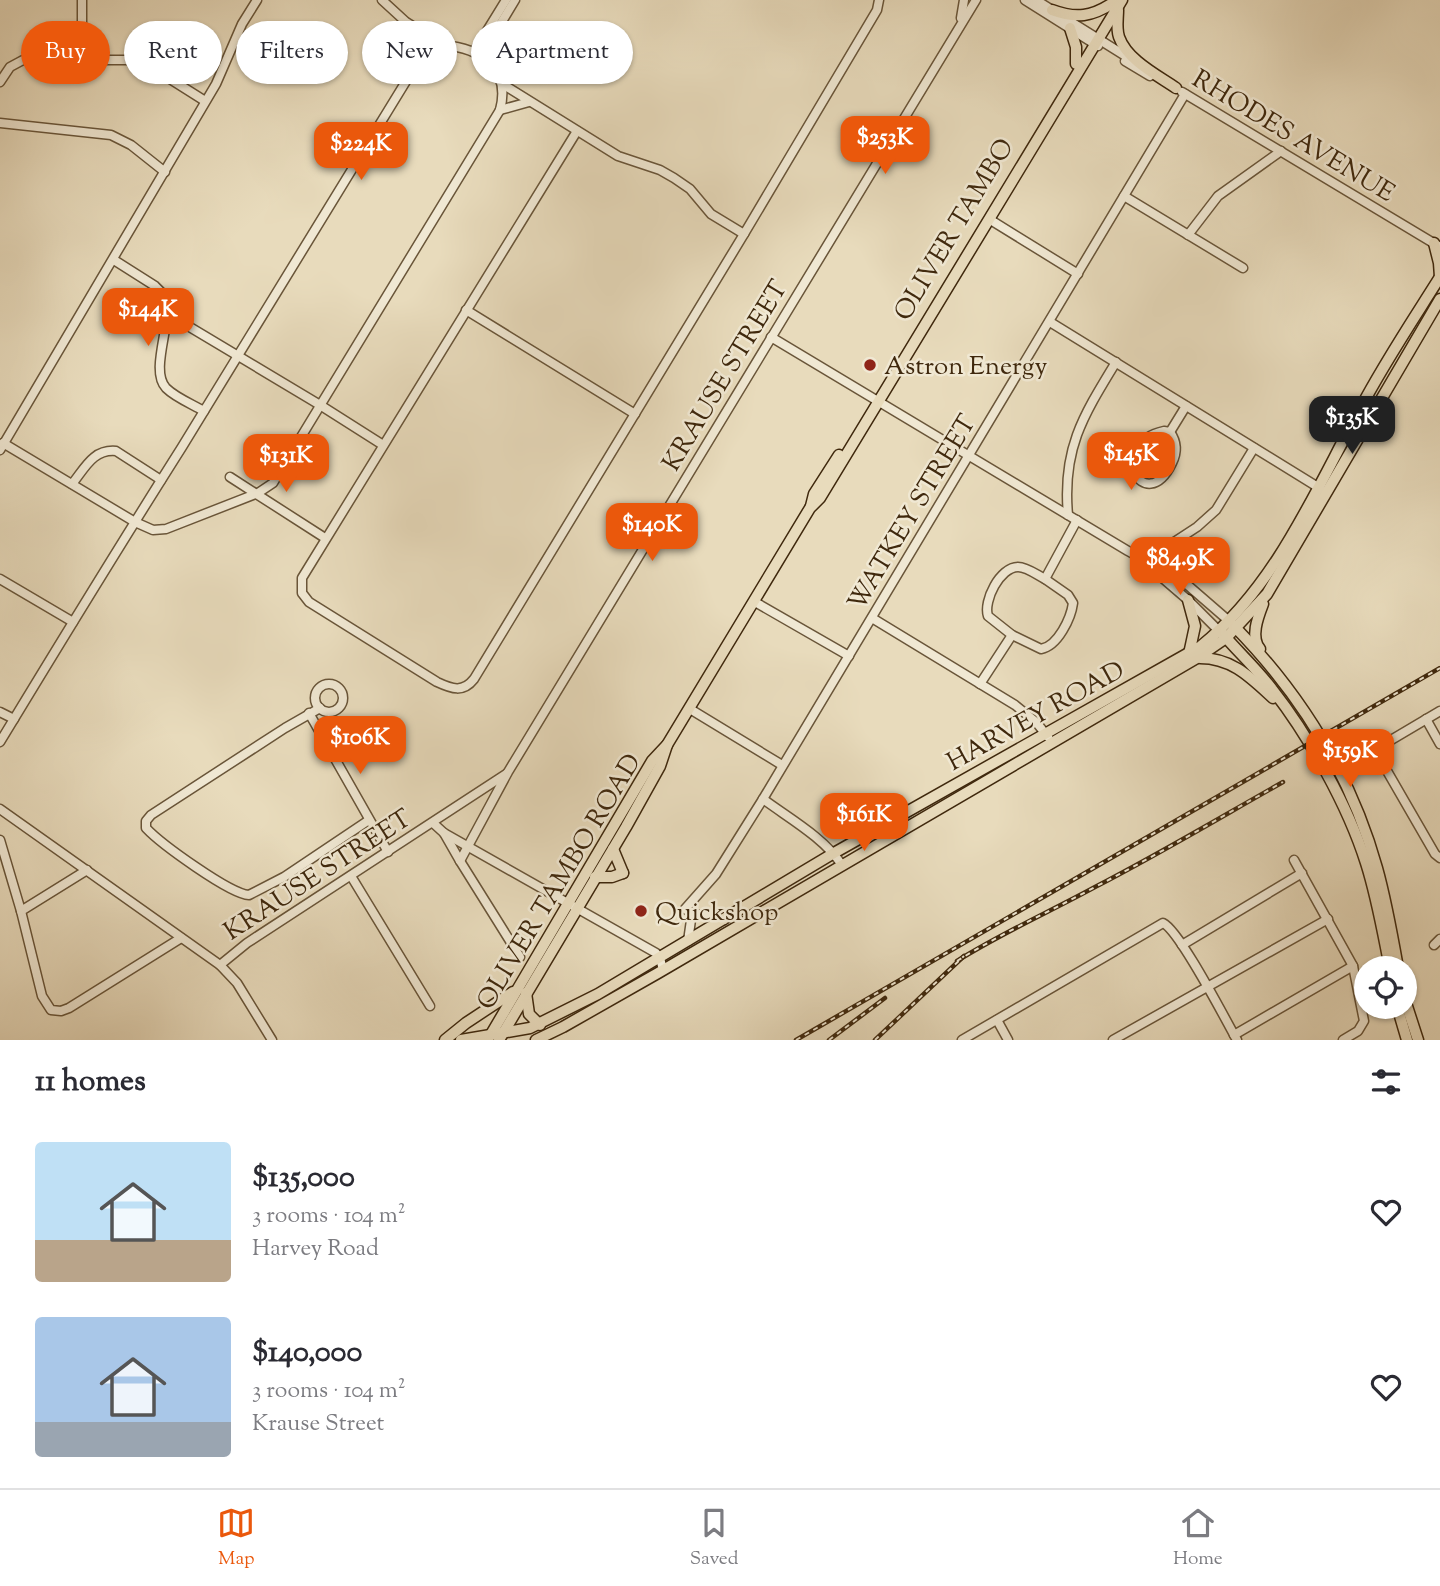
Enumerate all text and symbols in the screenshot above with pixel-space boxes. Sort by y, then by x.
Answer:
chip: Buy [21,21,110,84]
chip: Rent [124,21,222,84]
chip: Filters [236,21,348,84]
chip: New [362,21,457,84]
chip: Apartment [471,21,633,84]
street label: RHODES AVENUE [1184,62,1401,213]
pin: $253K [836,116,934,176]
pin: $224K [312,122,410,182]
text: $253K [857,122,913,155]
text: $224K [330,128,392,161]
street label: OLIVER TAMBO [886,132,1024,328]
street label: KRAUSE STREET [654,274,798,479]
pin: $144K [99,288,197,348]
text: $144K [118,294,178,327]
place label: Astron Energy [884,349,1047,386]
marker: Astron Energy [862,357,878,373]
pin: $135K [1303,396,1401,456]
text: $135K [1325,402,1379,435]
street label: WATKEY STREET [840,408,986,618]
pin: $145K [1082,433,1180,492]
pin: $131K [237,434,335,494]
text: $145K [1103,438,1159,471]
text: $131K [259,440,313,473]
pin: $140K [603,504,701,563]
text: $140K [622,509,682,542]
pin: $84.9K [1123,538,1237,597]
text: $84.9K [1146,543,1214,576]
street label: HARVEY ROAD [941,653,1132,781]
pin: $106K [311,716,409,776]
text: $106K [330,722,390,755]
pin: $159K [1301,730,1399,789]
text: $159K [1322,735,1378,768]
street label: OLIVER TAMBO ROAD [469,747,651,1017]
pin: $161K [815,794,913,853]
text: $161K [836,799,892,832]
street label: KRAUSE STREET [217,801,419,951]
place label: Quickshop [655,895,778,932]
marker: Quickshop [633,903,649,919]
map controls [1354,956,1417,1019]
button: locate [1354,956,1417,1019]
text: 11 homes [35,1061,146,1104]
icon: filters [1367,1063,1405,1101]
text: $135,000 [252,1157,355,1200]
icon: home [91,1170,175,1254]
icon: heart [1367,1193,1405,1231]
text: 3 rooms · 104 m² [252,1200,406,1233]
text: Harvey Road [252,1233,379,1266]
text: $140,000 [252,1332,362,1375]
icon: home [91,1345,175,1429]
icon: heart [1367,1368,1405,1406]
text: 3 rooms · 104 m² [252,1375,406,1408]
text: Krause Street [252,1408,384,1441]
tab: Map [217,1504,255,1573]
tab: Saved [690,1504,738,1573]
tab: Home [1173,1504,1223,1573]

